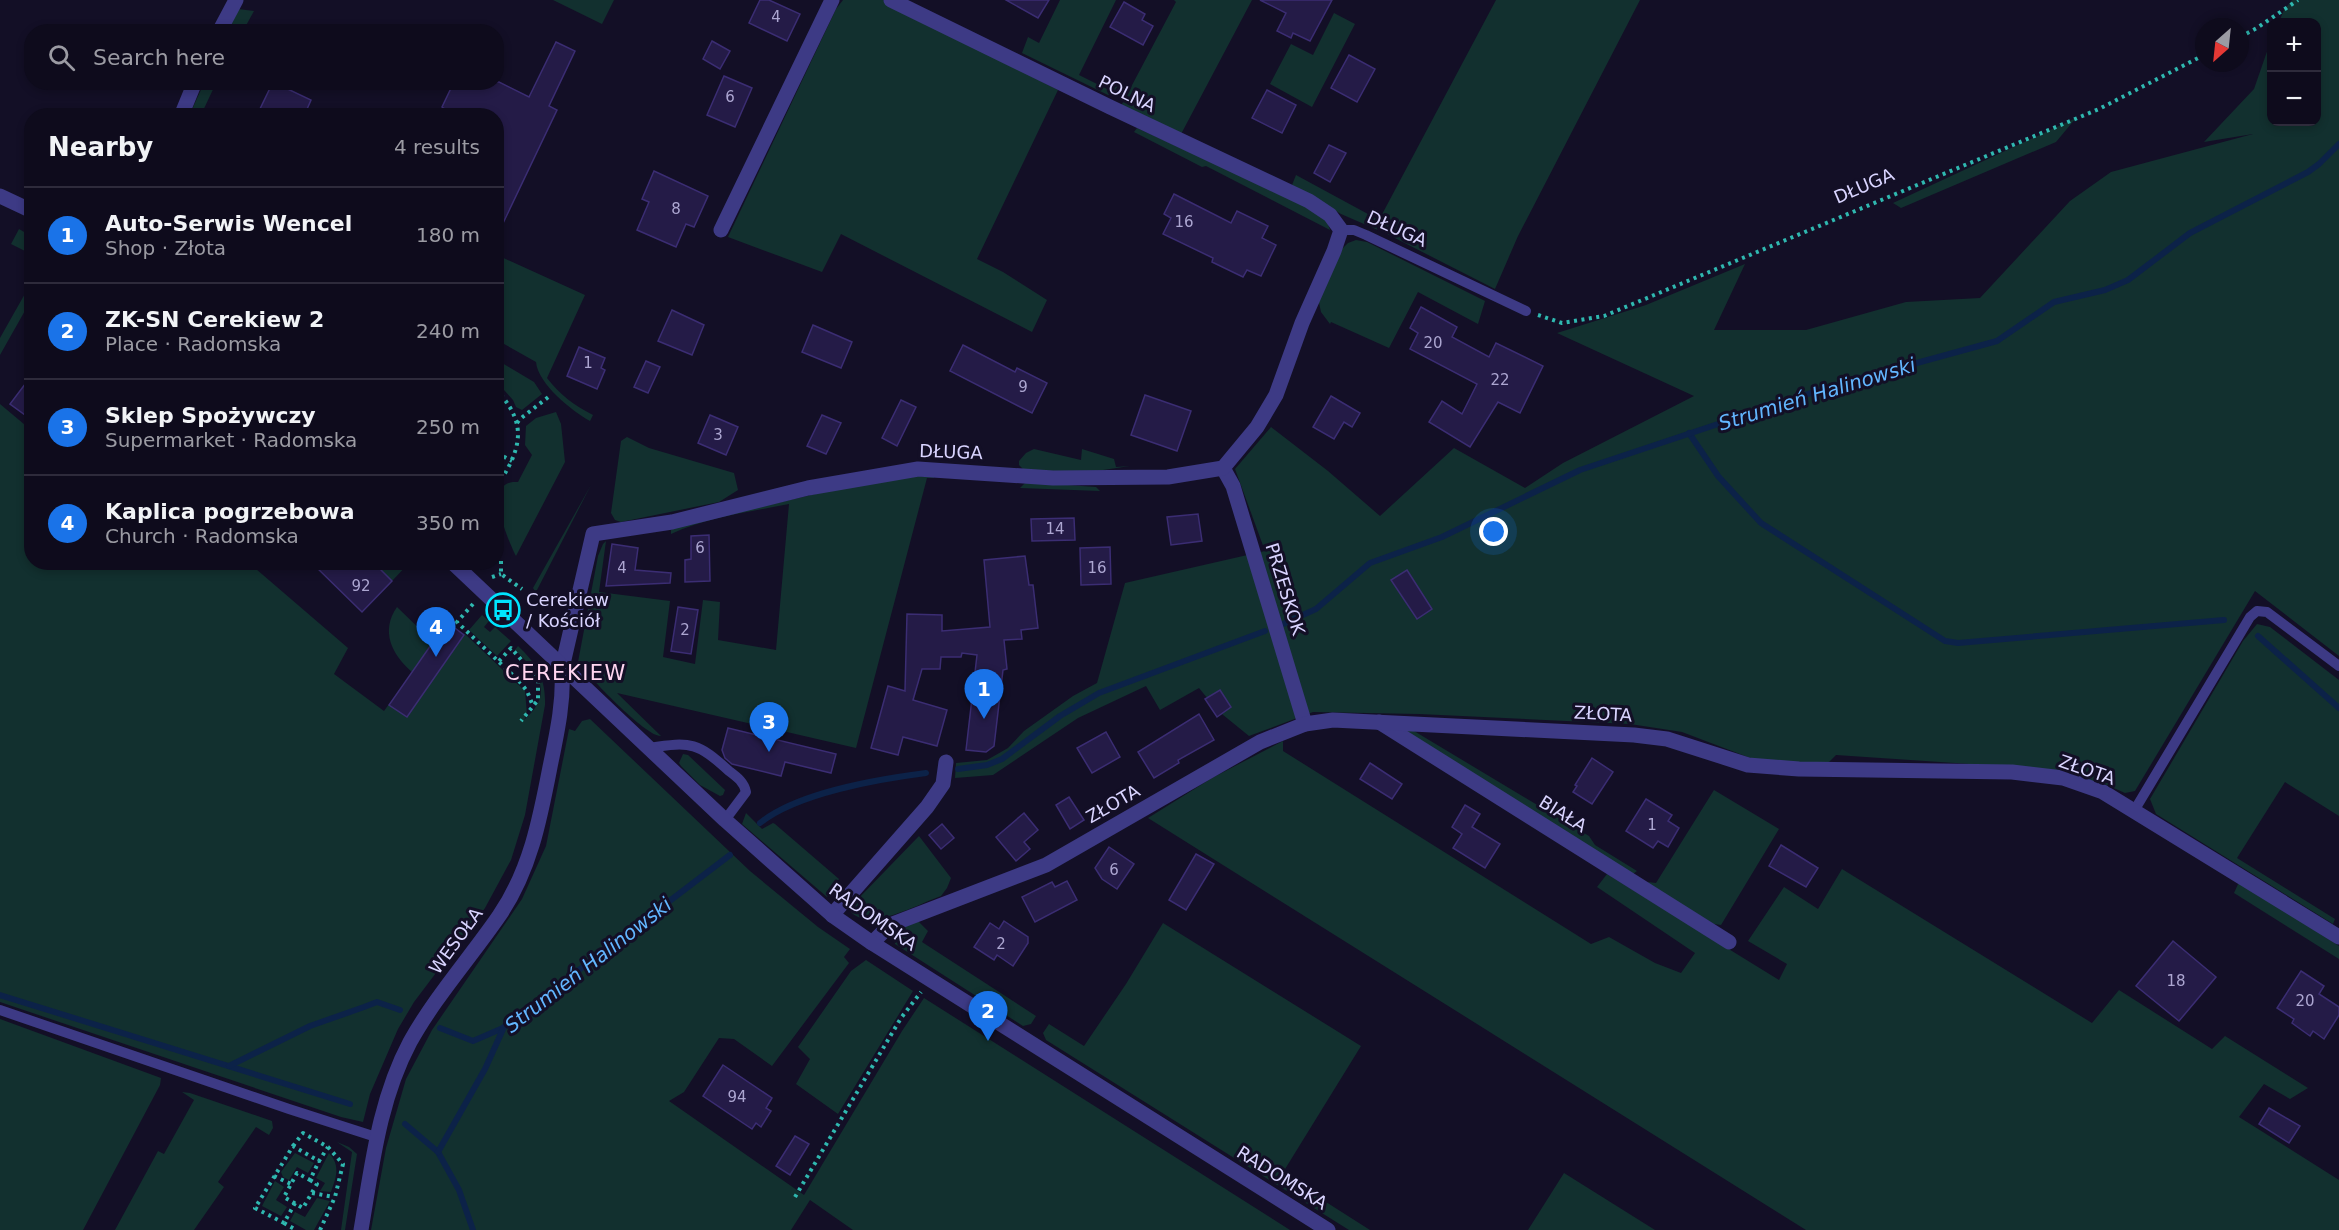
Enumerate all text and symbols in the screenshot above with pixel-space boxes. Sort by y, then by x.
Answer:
house number: 4 [771,8,781,26]
north arrow [2195,18,2249,72]
map controls [2267,18,2321,126]
button: + [2267,18,2321,72]
search box [24,24,504,90]
icon: search [45,41,78,74]
text: Search here [93,45,225,70]
street label: POLNA [1095,71,1160,117]
button: − [2267,72,2321,126]
house number: 6 [725,88,735,106]
text: Nearby [48,132,153,162]
text: 4 results [394,135,480,159]
street label: DŁUGA [1831,163,1898,208]
house number: 8 [671,200,681,218]
street label: DŁUGA [1364,206,1431,251]
text: Auto-Serwis Wencel [105,211,352,236]
house number: 16 [1174,213,1194,231]
text: 1 [61,223,74,247]
text: 180 m [416,223,480,247]
text: Shop · Złota [105,236,226,260]
text: ZK-SN Cerekiew 2 [105,307,324,332]
text: 2 [61,319,74,343]
text: 240 m [416,319,480,343]
text: Place · Radomska [105,332,281,356]
house number: 20 [1423,334,1443,352]
water label: Strumień Halinowski [1715,352,1919,435]
house number: 1 [583,354,593,372]
house number: 22 [1490,371,1510,389]
house number: 9 [1018,378,1028,396]
text: Sklep Spożywczy [105,403,316,428]
text: 3 [61,415,74,439]
text: 250 m [416,415,480,439]
house number: 3 [713,426,723,444]
text: Supermarket · Radomska [105,428,357,452]
street label: DŁUGA [919,440,984,463]
text: Kaplica pogrzebowa [105,499,355,524]
text: 4 [61,511,74,535]
text: 350 m [416,511,480,535]
your location [1479,517,1508,546]
house number: 14 [1045,520,1065,538]
text: Church · Radomska [105,524,299,548]
house number: 6 [695,539,705,557]
street label: PRZESKOK [1262,540,1310,639]
house number: 4 [617,559,627,577]
house number: 16 [1087,559,1107,577]
house number: 92 [351,577,371,595]
place label: Cerekiew / Kościół [526,589,609,631]
bus stop icon: Cerekiew / Kościół [485,592,521,628]
pin: 4 [416,608,456,657]
house number: 2 [680,621,690,639]
district label: CEREKIEW [505,661,627,685]
pin: 1 [964,670,1004,719]
street label: ZŁOTA [1573,701,1633,726]
pin: 3 [750,702,788,752]
street label: ZŁOTA [2056,750,2119,789]
street label: ZŁOTA [1082,780,1144,827]
street label: BIAŁA [1535,791,1592,837]
house number: 1 [1647,816,1657,834]
house number: 6 [1109,861,1119,879]
street label: RADOMSKA [825,878,922,955]
water label: Strumień Halinowski [500,892,677,1038]
street label: WESOŁA [424,903,487,978]
house number: 2 [996,935,1006,953]
house number: 18 [2166,972,2186,990]
pin: 2 [968,992,1008,1041]
house number: 20 [2295,992,2315,1010]
house number: 94 [727,1088,747,1106]
street label: RADOMSKA [1233,1141,1332,1214]

